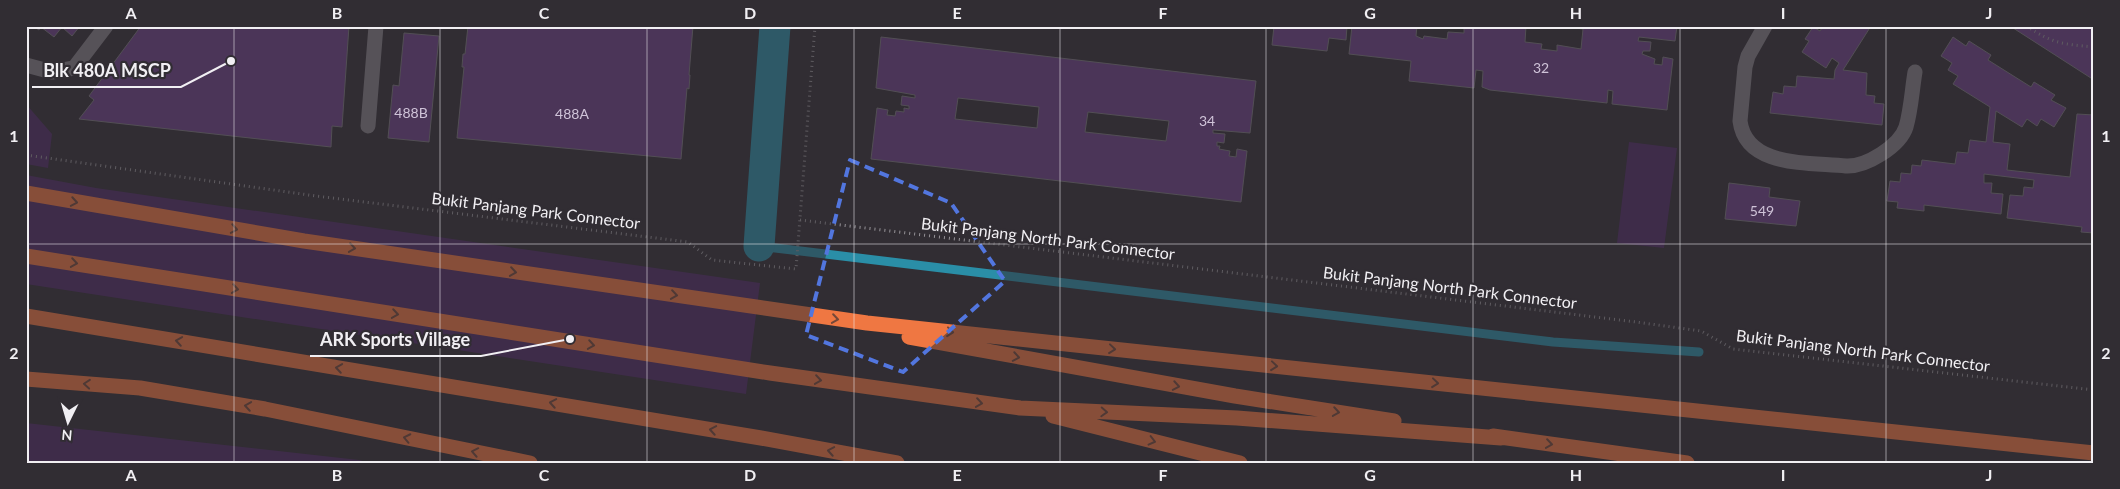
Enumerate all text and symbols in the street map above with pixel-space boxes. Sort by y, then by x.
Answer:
text: A [124,3,137,22]
text: B [332,3,342,22]
text: C [539,3,550,22]
text: D [744,3,756,22]
text: E [952,3,962,22]
text: F [1158,3,1168,22]
text: G [1364,3,1376,22]
text: H [1570,3,1582,22]
text: I [1781,3,1785,22]
text: J [1986,3,1992,22]
callout: Blk 480A MSCP [32,54,181,87]
text: Blk 480A MSCP [43,59,171,81]
house number: 32 [1533,59,1549,76]
house number: 488B [394,104,428,121]
house number: 488A [555,105,589,122]
house number: 34 [1199,112,1215,129]
text: 1 [9,126,19,145]
text: 1 [2101,126,2111,145]
street label: Bukit Panjang Park Connector [431,188,641,232]
one-way arrow [70,196,79,206]
house number: 549 [1750,202,1774,219]
street label: Bukit Panjang North Park Connector [920,213,1176,263]
one-way arrow [230,224,239,234]
one-way arrow [349,242,357,253]
one-way arrow [70,258,79,268]
street label: Bukit Panjang North Park Connector [1322,262,1578,312]
one-way arrow [509,266,517,276]
one-way arrow [231,283,239,293]
one-way arrow [670,289,678,300]
one-way arrow [391,308,400,318]
one-way arrow [830,313,839,323]
callout: ARK Sports Village [310,323,481,356]
street label: Bukit Panjang North Park Connector [1735,325,1991,375]
one-way arrow [947,326,955,337]
text: ARK Sports Village [319,328,470,350]
one-way arrow [175,337,183,347]
one-way arrow [586,339,595,349]
text: 2 [9,343,19,362]
one-way arrow [1108,343,1116,354]
text: 2 [2101,343,2111,362]
one-way arrow [1012,352,1020,362]
one-way arrow [1270,360,1278,371]
one-way arrow [335,363,344,373]
one-way arrow [815,374,823,385]
one-way arrow [1432,377,1440,388]
one-way arrow [83,379,91,390]
one-way arrow [1172,380,1180,390]
north arrow [42,396,92,446]
one-way arrow [975,397,984,407]
one-way arrow [548,399,557,409]
one-way arrow [244,401,252,412]
one-way arrow [1333,406,1341,417]
one-way arrow [1100,407,1108,418]
one-way arrow [708,426,717,436]
text: N [61,427,73,444]
one-way arrow [403,433,412,444]
one-way arrow [1148,435,1157,446]
one-way arrow [1546,438,1554,449]
one-way arrow [827,446,836,457]
one-way arrow [471,447,480,458]
text: A [124,465,137,484]
text: B [332,465,342,484]
text: C [539,465,550,484]
text: D [744,465,756,484]
text: E [952,465,962,484]
text: F [1158,465,1168,484]
text: G [1364,465,1376,484]
text: H [1570,465,1582,484]
text: I [1781,465,1785,484]
text: J [1986,465,1992,484]

